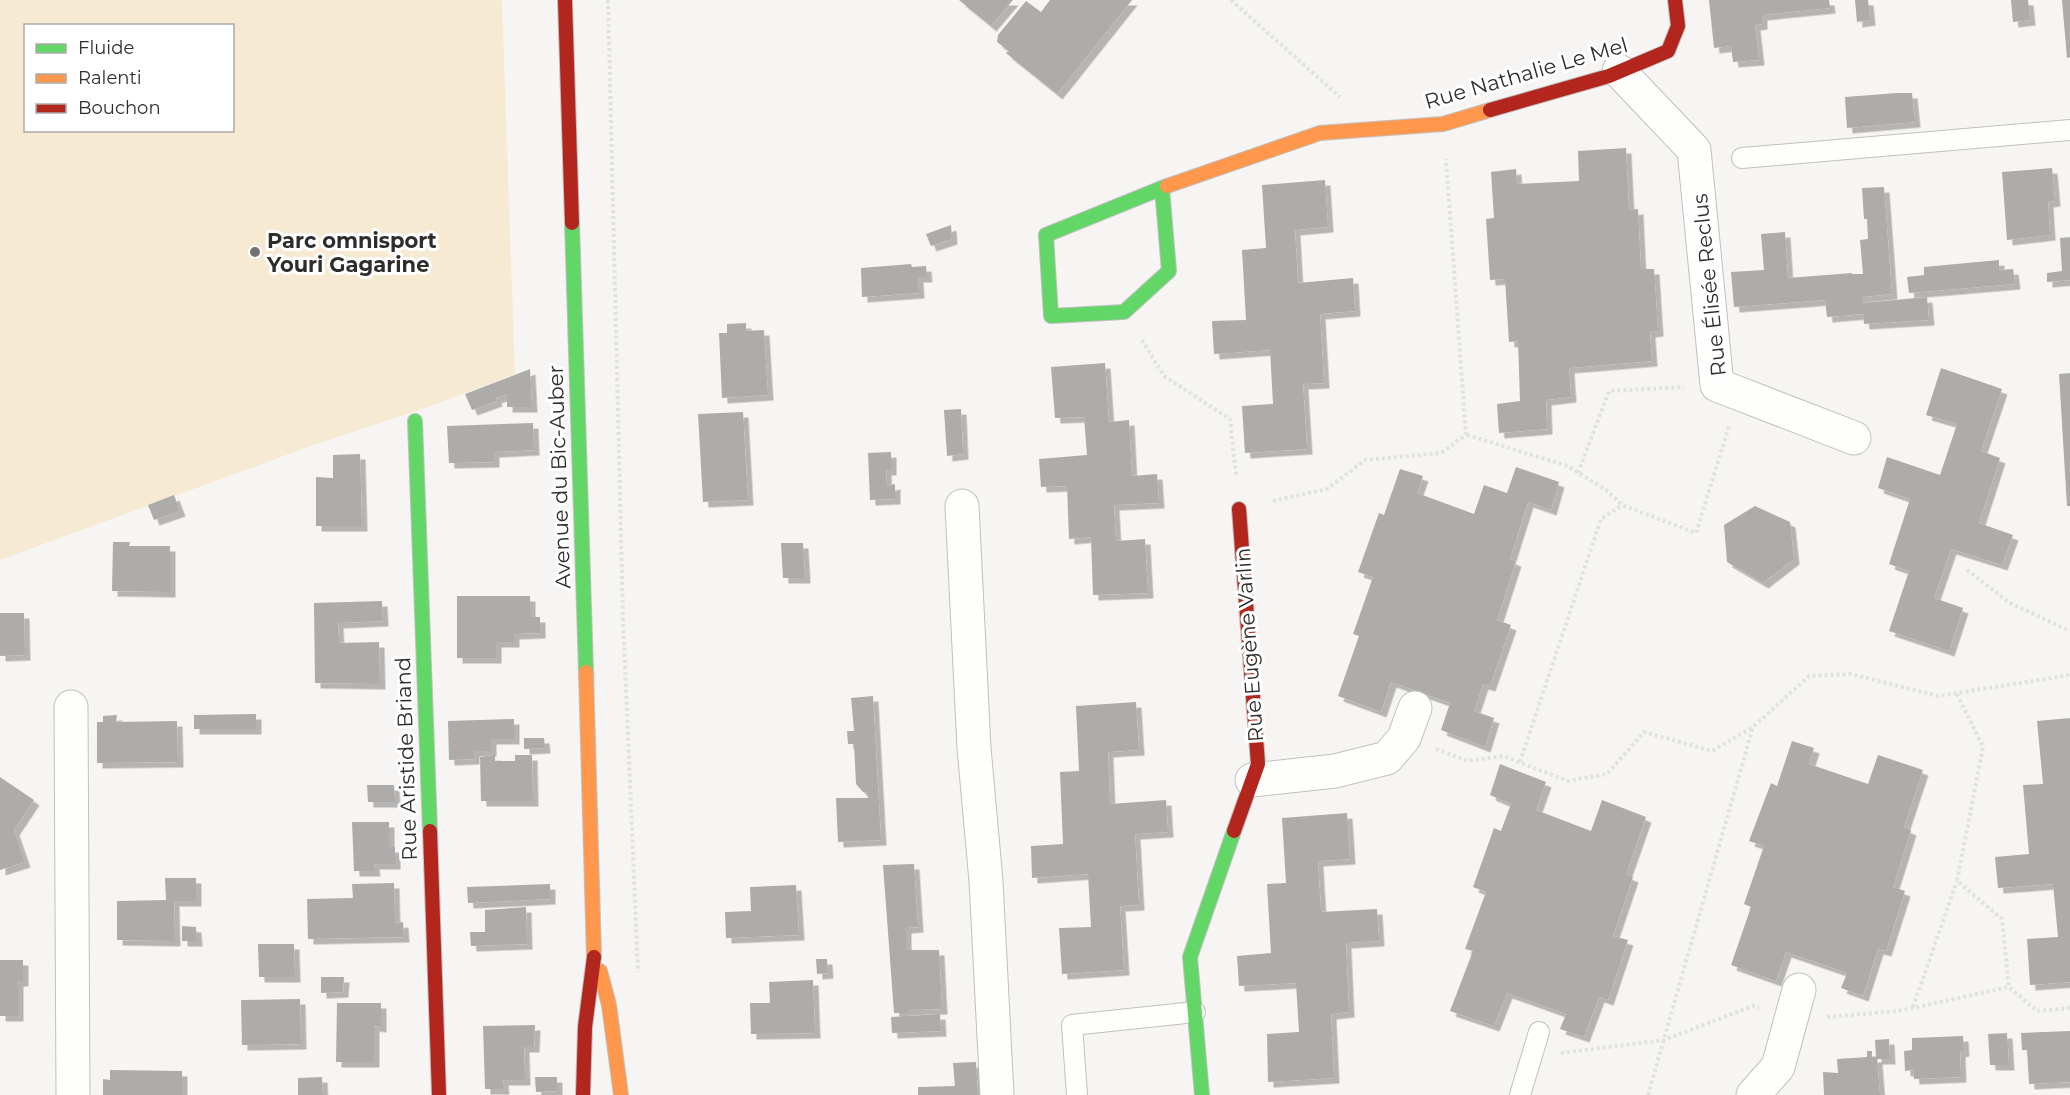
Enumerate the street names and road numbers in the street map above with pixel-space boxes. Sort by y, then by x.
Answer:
street label: Rue Nathalie Le Mel [1421,32,1631,114]
street label: Rue Élisée Reclus [1687,192,1731,378]
street label: Avenue du Bic-Auber [543,365,575,589]
street label: Rue Eugène Varlin [1230,547,1268,743]
street label: Rue Aristide Briand [390,657,422,861]

